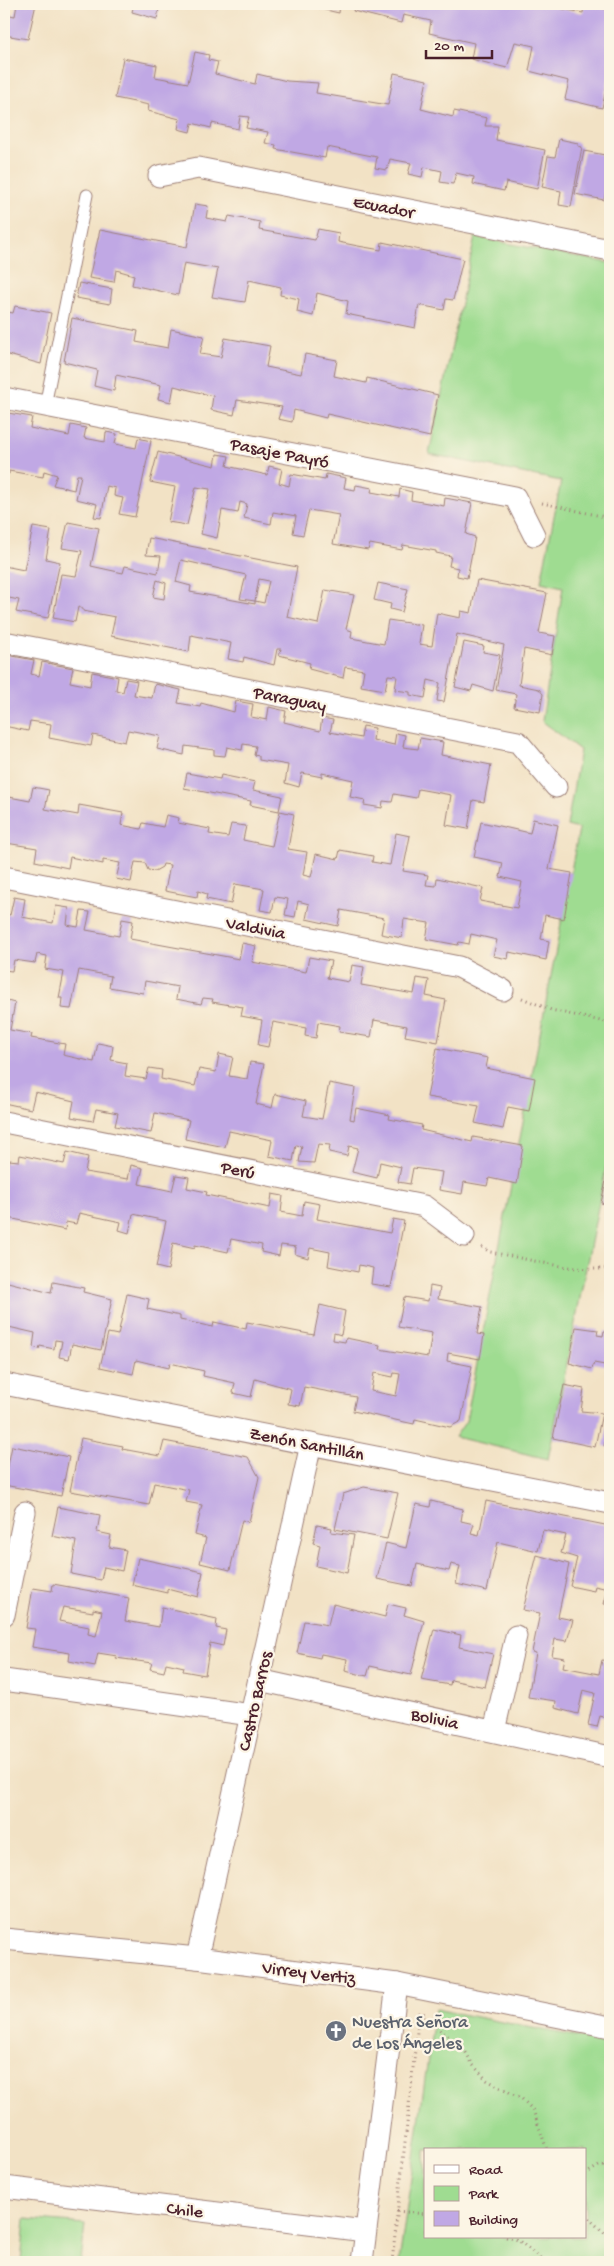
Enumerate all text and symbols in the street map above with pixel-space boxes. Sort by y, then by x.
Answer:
scale bar [426,28,493,60]
text: 20 m [434,38,464,56]
street label: Ecuador [351,192,418,225]
street label: Pasaje Payró [228,434,331,474]
street label: Paraguay [250,683,328,718]
street label: Valdivia [223,913,288,946]
street label: Perú [218,1158,257,1185]
street label: Zenón Santillán [247,1424,366,1467]
street label: Castro Barros [235,1648,278,1753]
street label: Bolivia [408,1705,461,1736]
street label: Virrey Vertiz [260,1958,358,1991]
place label: Nuestra Señora de Los Ángeles [352,2013,469,2055]
church icon: Nuestra Señora de Los Ángeles [324,2019,348,2043]
legend [424,2148,586,2238]
text: Road [469,2162,503,2180]
text: Park [468,2186,499,2204]
street label: Chile [165,2199,205,2224]
text: Building [468,2212,518,2230]

